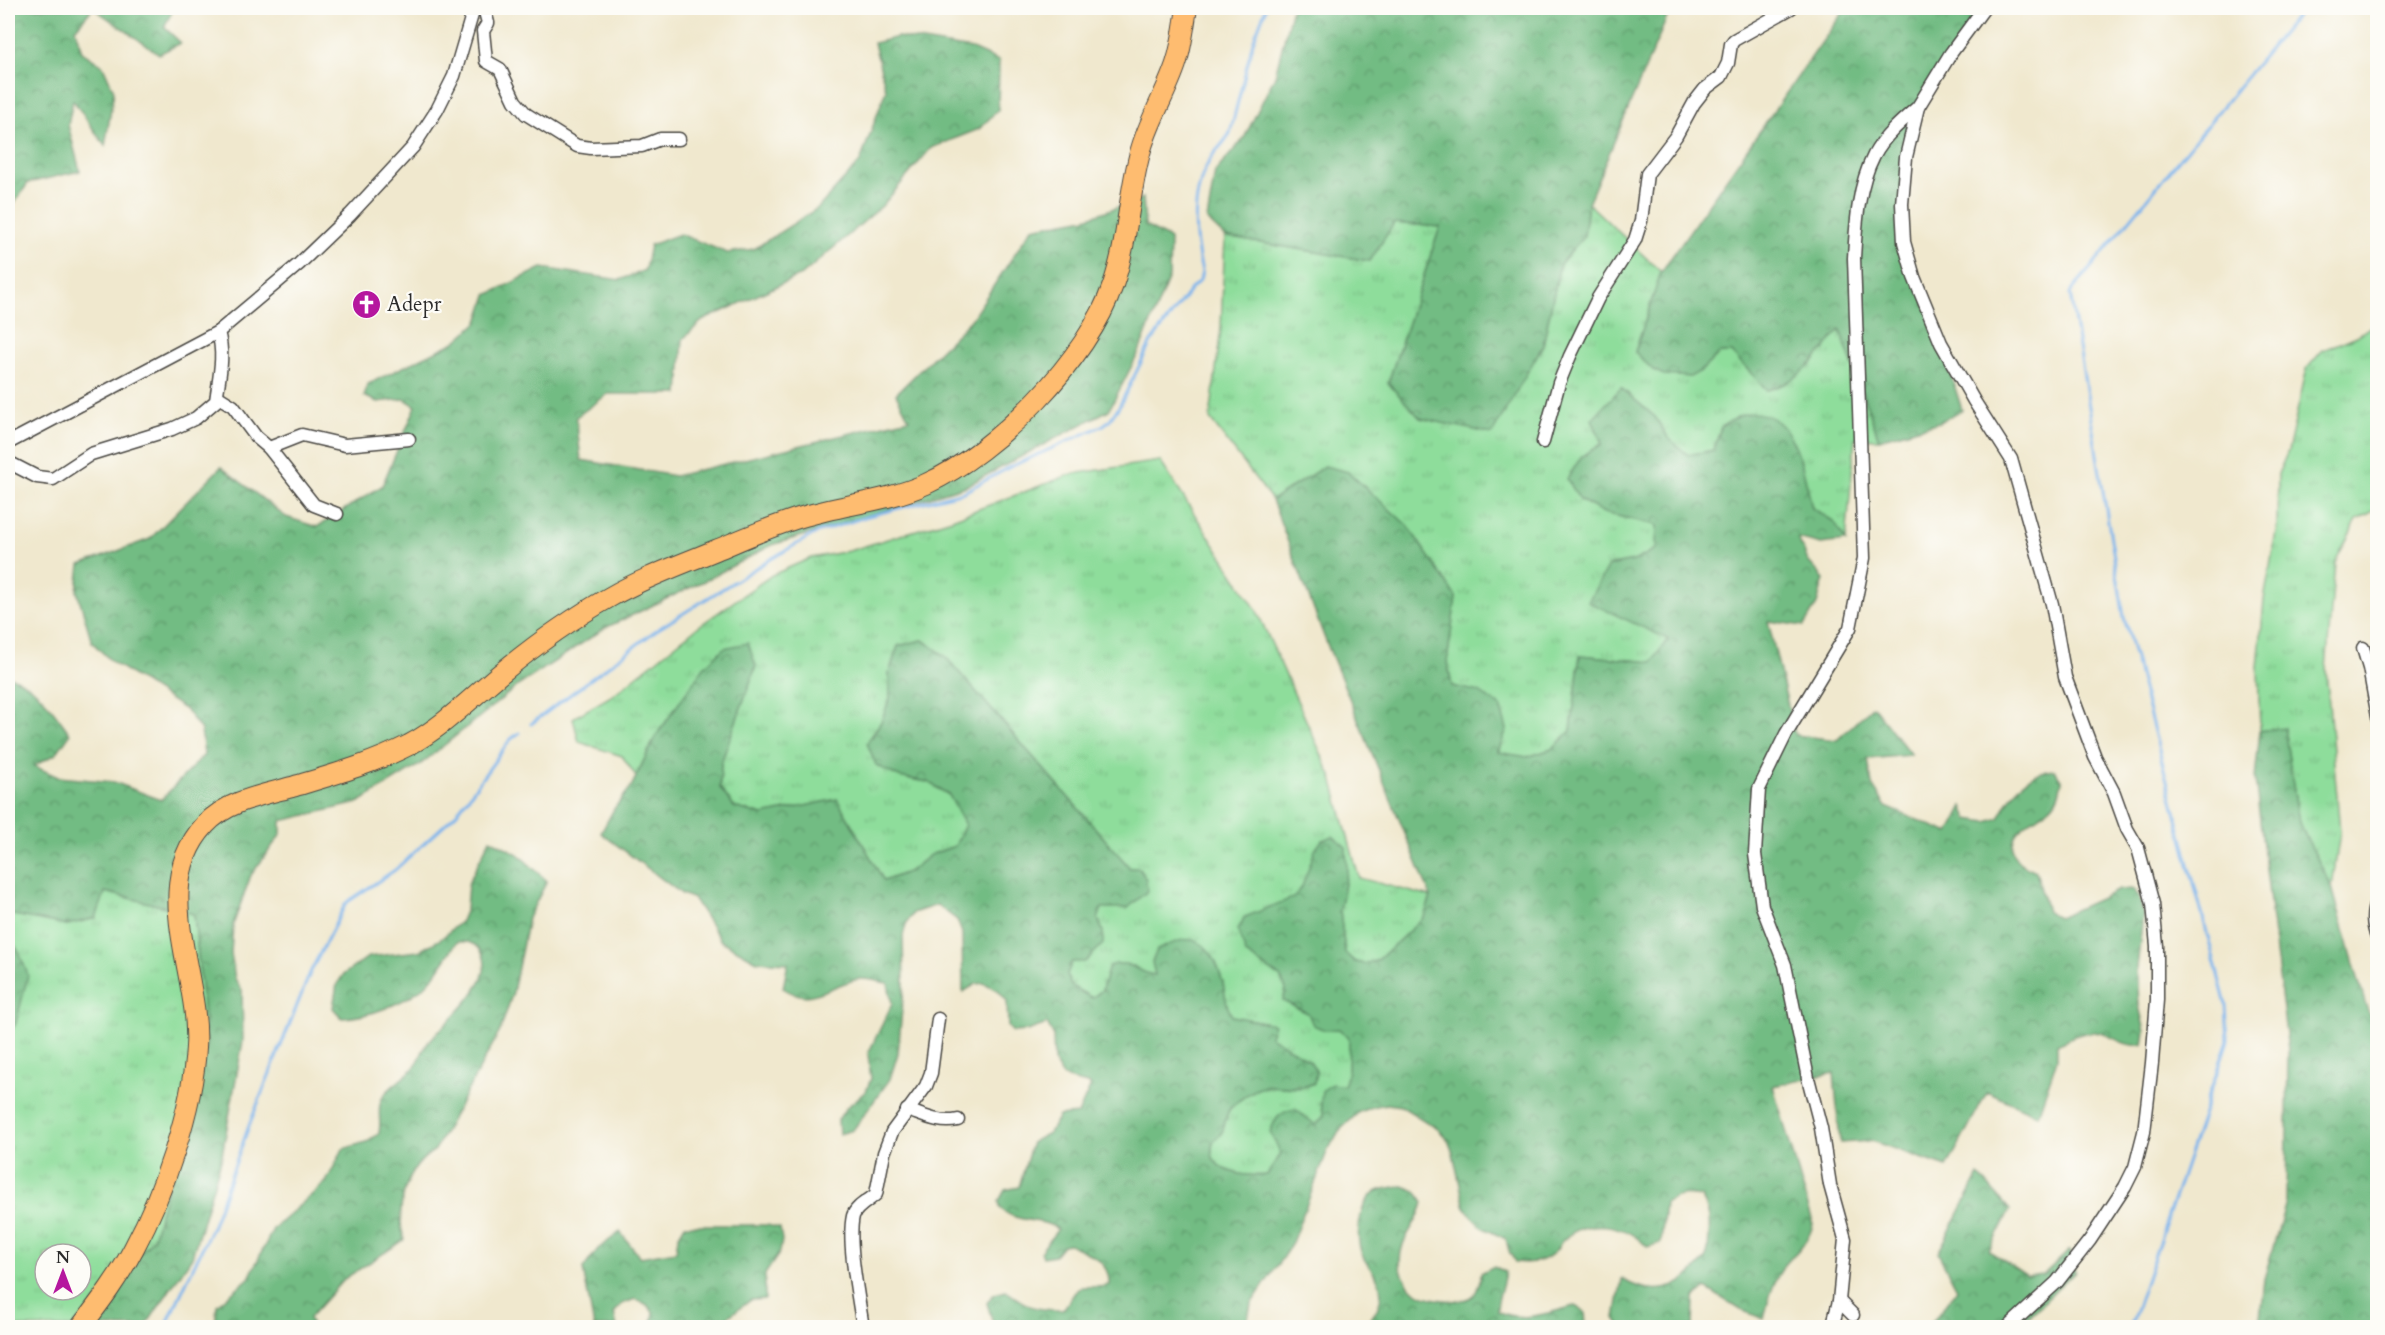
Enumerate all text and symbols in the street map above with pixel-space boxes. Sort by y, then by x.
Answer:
church icon: Adepr [350,288,382,320]
place label: Adepr [387,290,442,319]
north arrow [33,1242,93,1302]
text: N [56,1247,70,1269]

